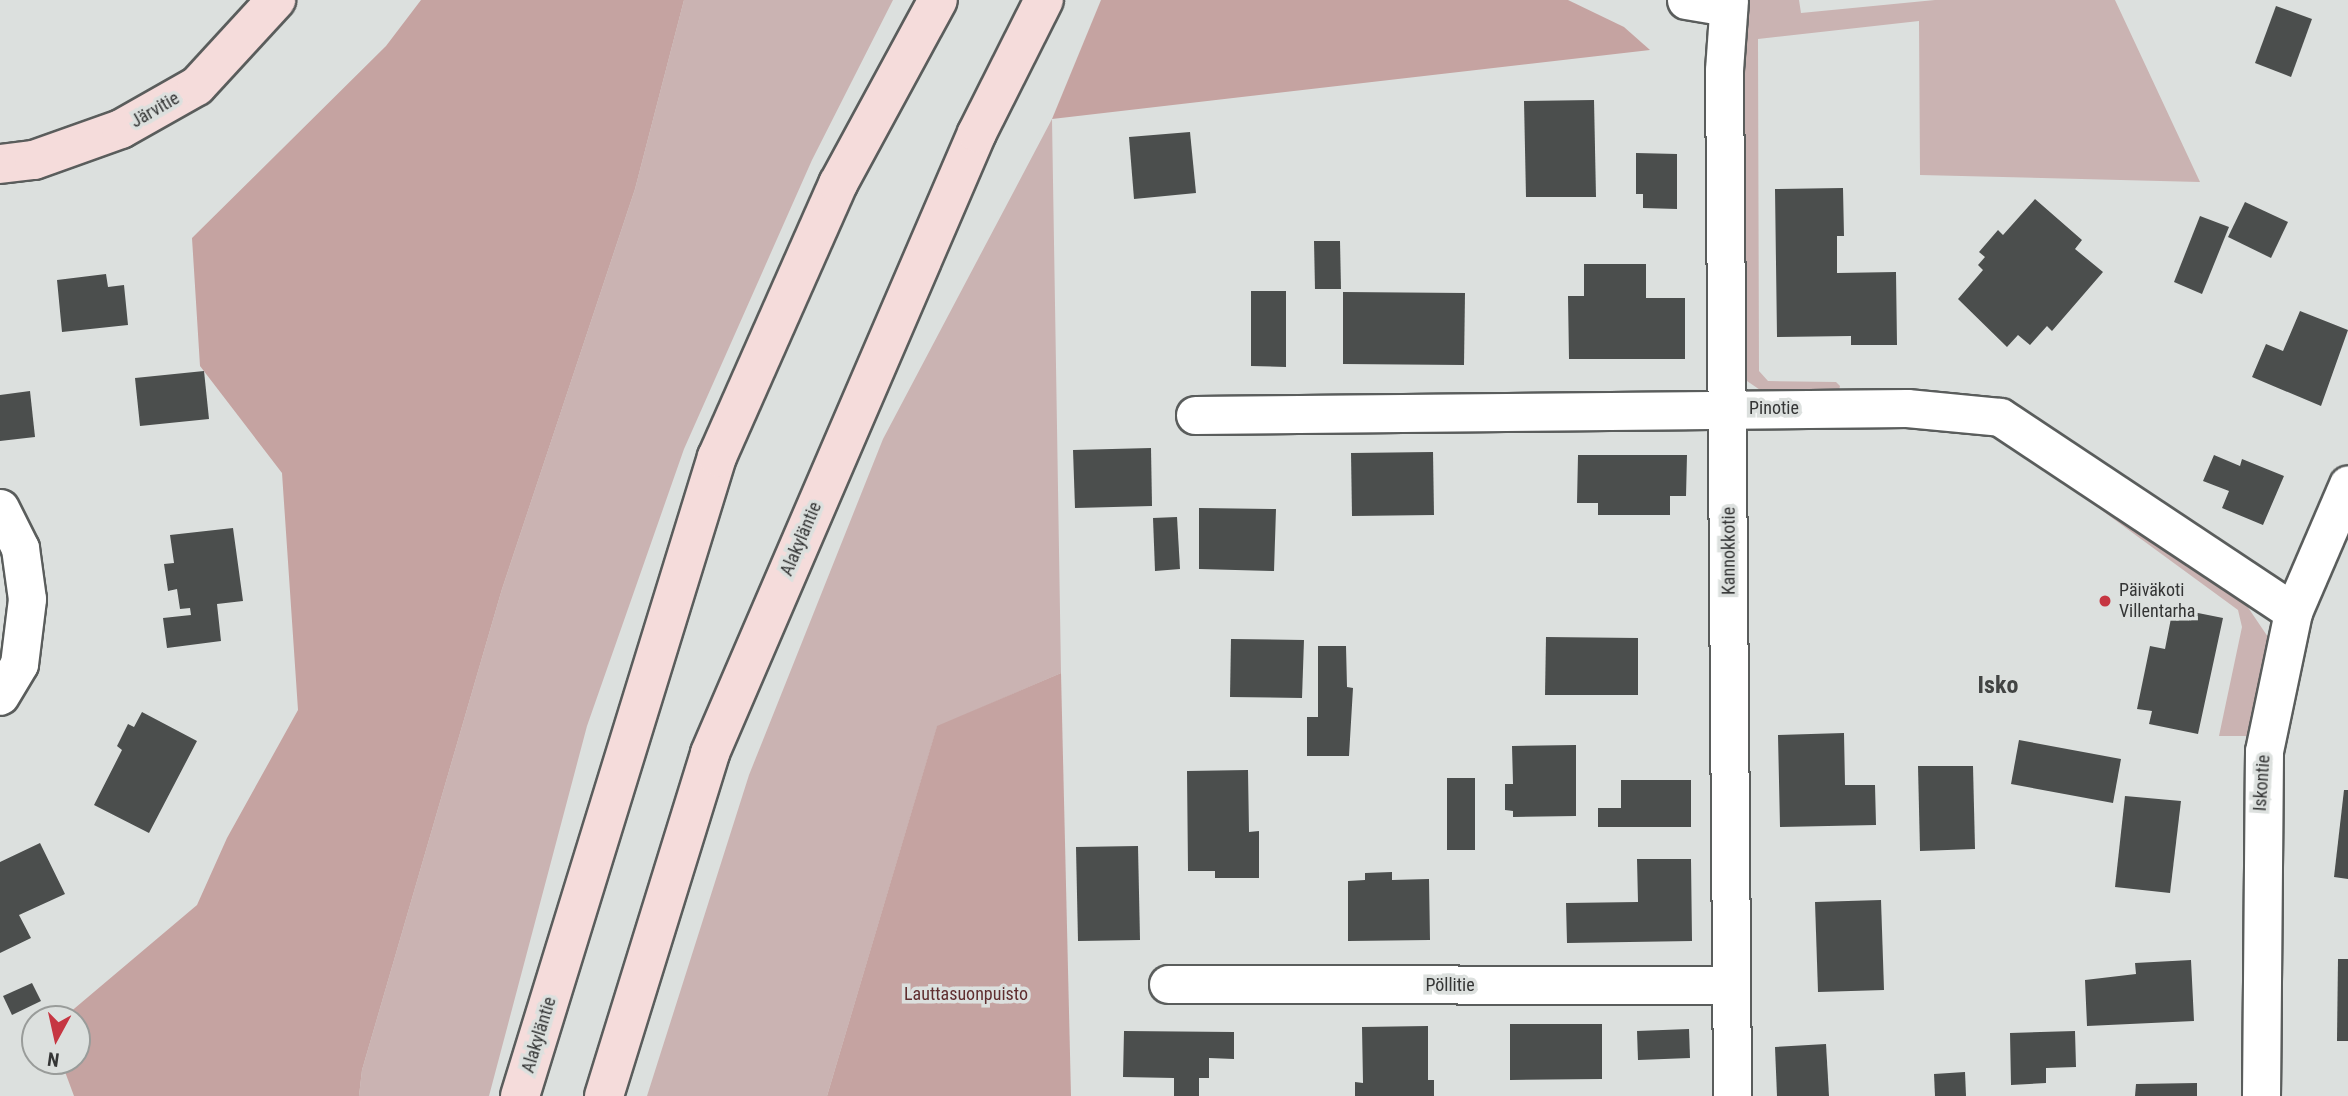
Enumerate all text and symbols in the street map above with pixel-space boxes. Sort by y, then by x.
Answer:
street label: Järvitie [127,87,183,133]
street label: Pinotie [1749,397,1799,419]
street label: Alakyläntie [776,499,826,579]
street label: Kannokkotie [1718,507,1740,595]
place label: Päiväkoti Villentarha [2119,580,2195,622]
marker: Päiväkoti Villentarha [2097,593,2113,609]
district label: Isko [1978,672,2018,700]
street label: Iskontie [2249,754,2275,812]
street label: Pöllitie [1425,974,1475,996]
park label: Lauttasuonpuisto [904,983,1028,1005]
street label: Alakyläntie [517,994,561,1076]
north arrow [21,1005,91,1075]
text: N [46,1047,61,1072]

